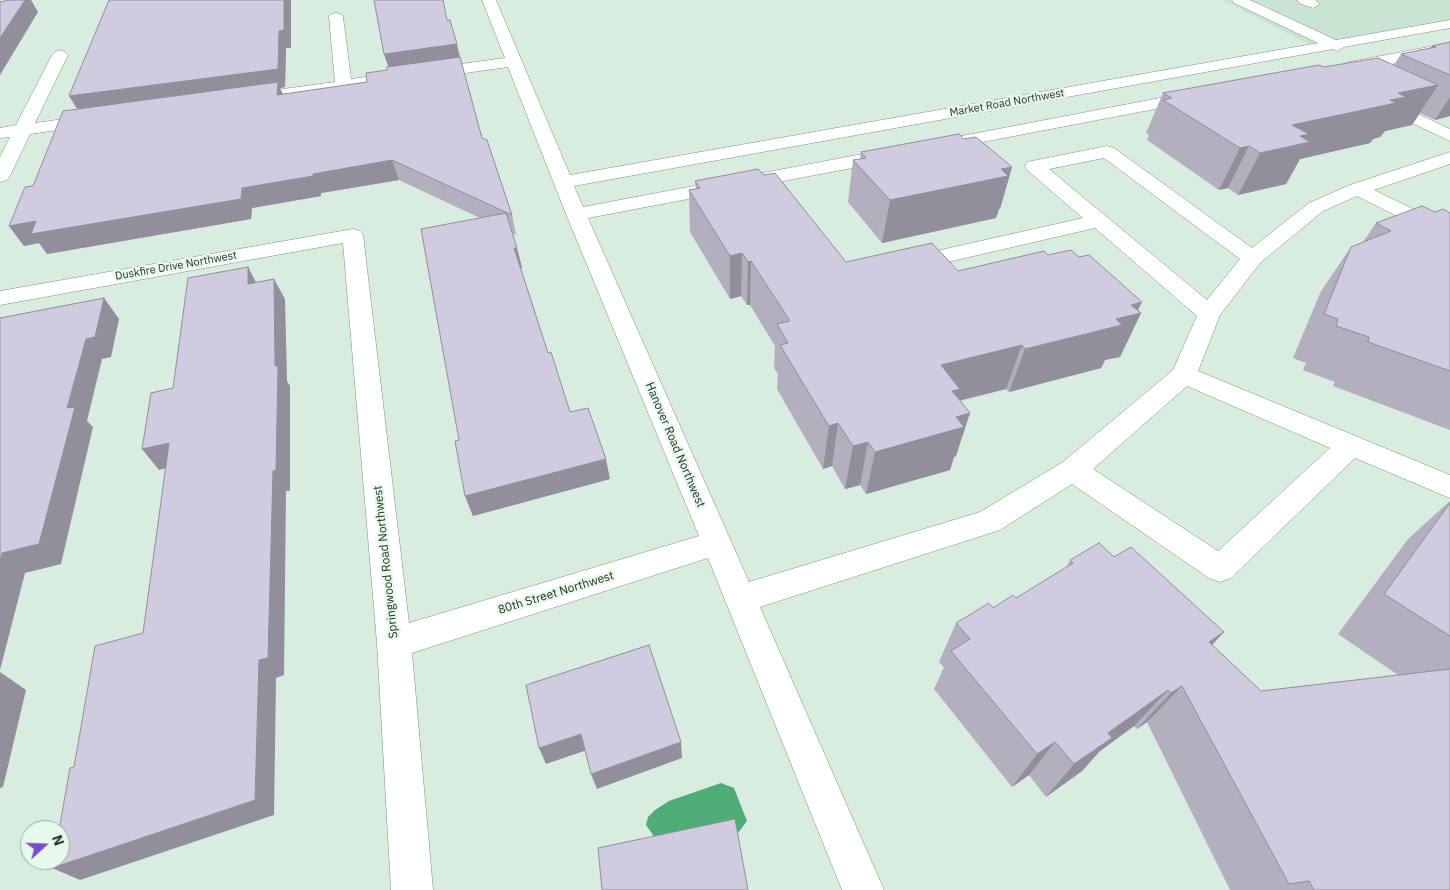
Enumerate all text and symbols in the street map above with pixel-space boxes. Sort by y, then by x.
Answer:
street label: Market Road Northwest [948,86,1066,120]
street label: Duskfire Drive Northwest [114,249,238,283]
street label: Hanover Road Northwest [642,380,708,510]
street label: Springwood Road Northwest [371,485,401,639]
street label: 80th Street Northwest [496,569,616,617]
north arrow [20,820,70,870]
text: N [48,832,68,848]

